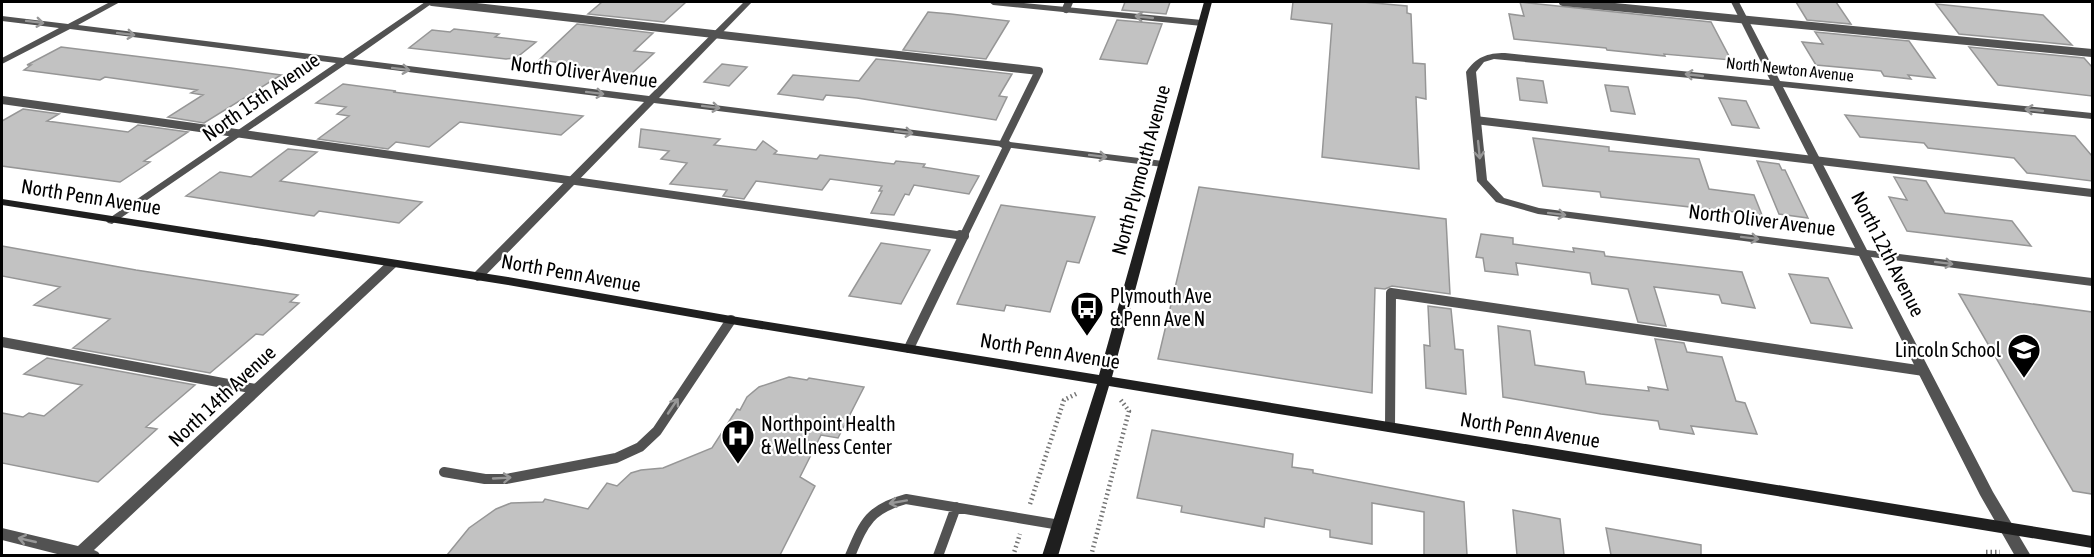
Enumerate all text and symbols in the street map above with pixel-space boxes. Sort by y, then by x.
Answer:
one-way arrow [1134,11,1154,22]
one-way arrow [25,17,44,28]
one-way arrow [116,28,136,39]
street label: North 15th Avenue [198,48,324,145]
street label: North Oliver Avenue [509,51,659,92]
street label: North Newton Avenue [1725,53,1855,85]
one-way arrow [391,63,411,74]
one-way arrow [1685,69,1705,80]
street label: North Plymouth Avenue [1107,82,1174,257]
one-way arrow [584,87,604,98]
one-way arrow [700,102,720,113]
one-way arrow [2025,104,2045,115]
one-way arrow [894,126,914,137]
one-way arrow [1474,140,1485,160]
one-way arrow [1087,151,1107,162]
street label: North Penn Avenue [20,174,163,219]
street label: North 12th Avenue [1847,187,1930,320]
street label: North Oliver Avenue [1687,199,1837,240]
one-way arrow [1547,208,1566,219]
one-way arrow [1740,233,1760,244]
street label: North Penn Avenue [500,249,643,296]
one-way arrow [1933,258,1953,269]
place label: Plymouth Ave & Penn Ave N [1110,284,1212,330]
bus stop icon: Plymouth Ave & Penn Ave N [1069,290,1105,337]
street label: North Penn Avenue [979,328,1122,373]
school or university icon: Lincoln School [2006,332,2042,379]
place label: Lincoln School [1895,338,2002,361]
street label: North 14th Avenue [164,340,280,451]
one-way arrow [667,399,679,415]
street label: North Penn Avenue [1459,407,1602,452]
place label: Northpoint Health & Wellness Center [761,412,896,458]
hospital icon: Northpoint Health & Wellness Center [720,418,756,465]
one-way arrow [491,473,511,484]
one-way arrow [889,496,908,507]
one-way arrow [18,533,37,545]

